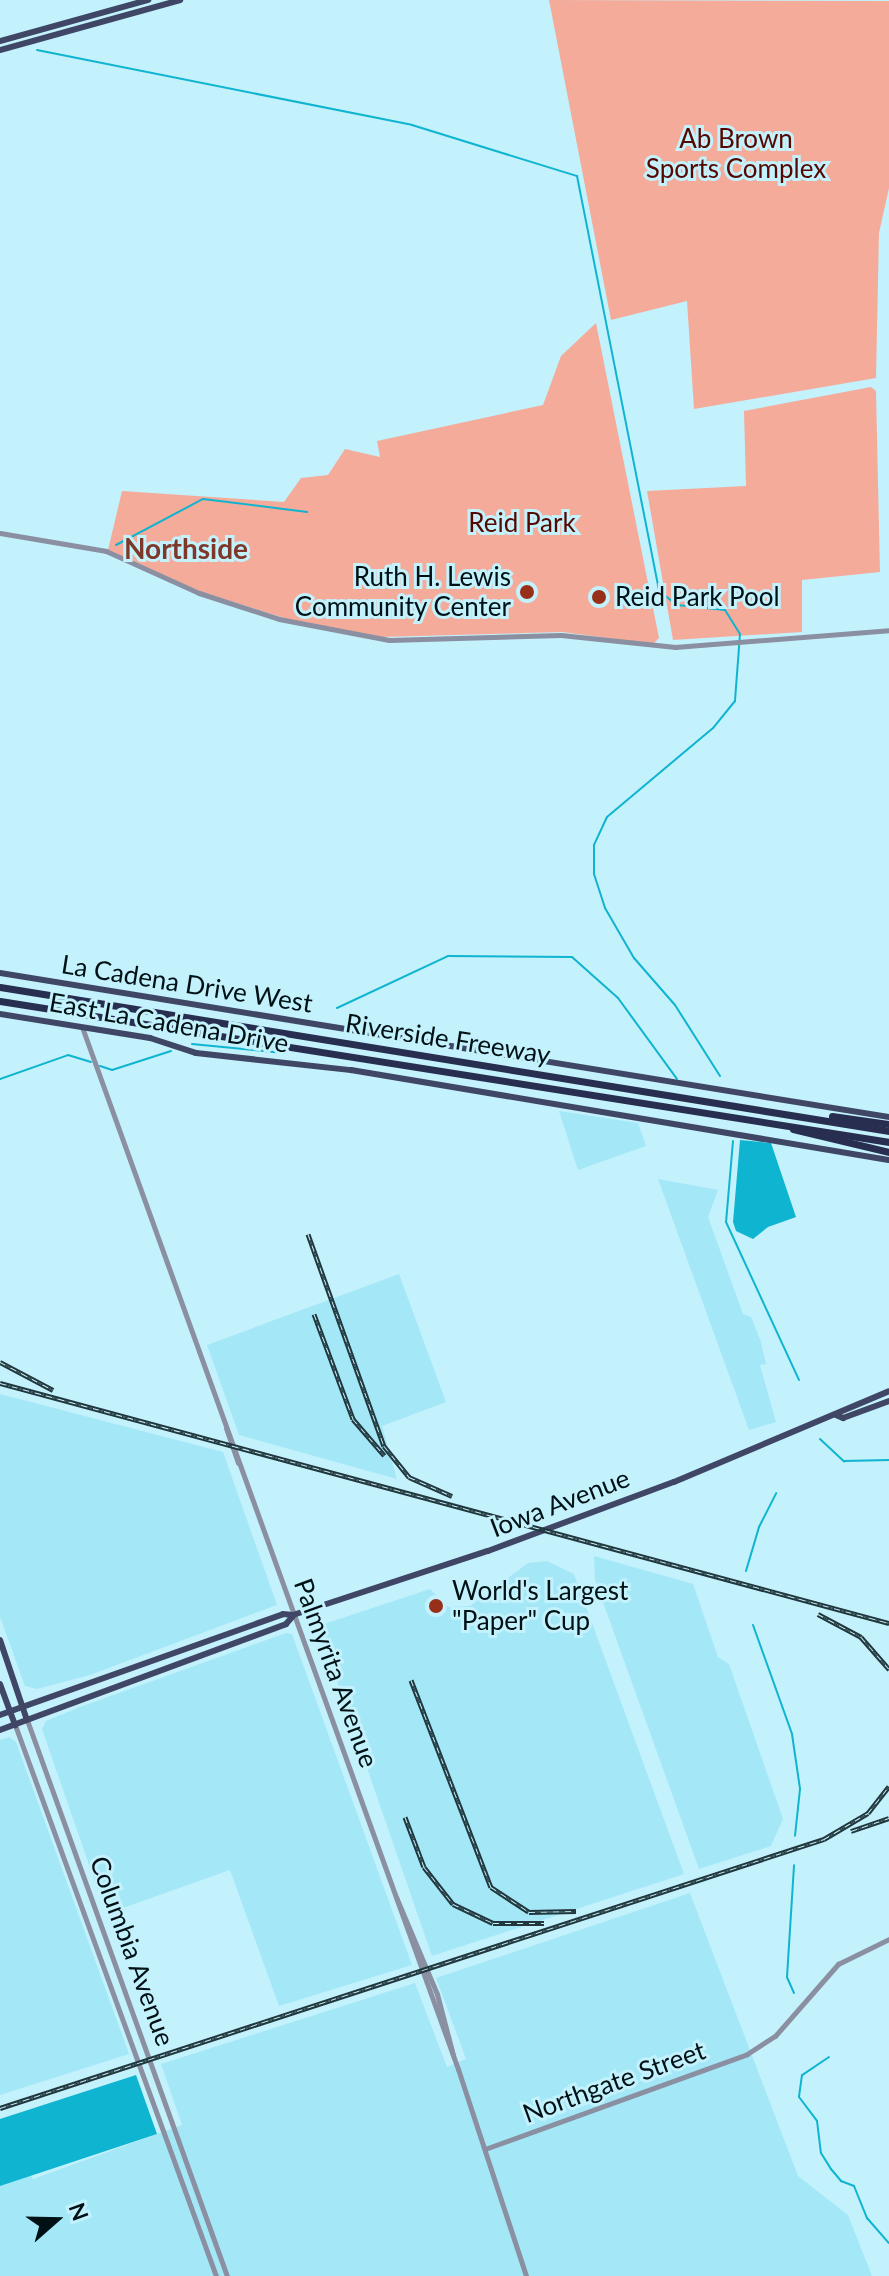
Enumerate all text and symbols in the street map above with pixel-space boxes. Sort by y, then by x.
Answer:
park label: Ab Brown Sports Complex [646,123,826,184]
park label: Reid Park [468,507,576,539]
district label: Northside [124,531,248,565]
place label: Ruth H. Lewis Community Center [294,561,511,622]
place label: Reid Park Pool [615,581,780,613]
marker: Ruth H. Lewis Community Center [518,583,536,601]
marker: Reid Park Pool [590,588,608,606]
street label: La Cadena Drive West [59,949,315,1019]
street label: East La Cadena Drive [47,987,291,1059]
street label: Riverside Freeway [343,1007,553,1071]
street label: Iowa Avenue [486,1462,634,1544]
street label: Palmyrita Avenue [287,1574,385,1772]
place label: World's Largest "Paper" Cup [452,1575,628,1636]
marker: World's Largest "Paper" Cup [427,1597,445,1615]
street label: Columbia Avenue [83,1852,181,2050]
street label: Northgate Street [519,2035,709,2129]
north arrow [16,2180,96,2260]
text: N [63,2199,95,2224]

